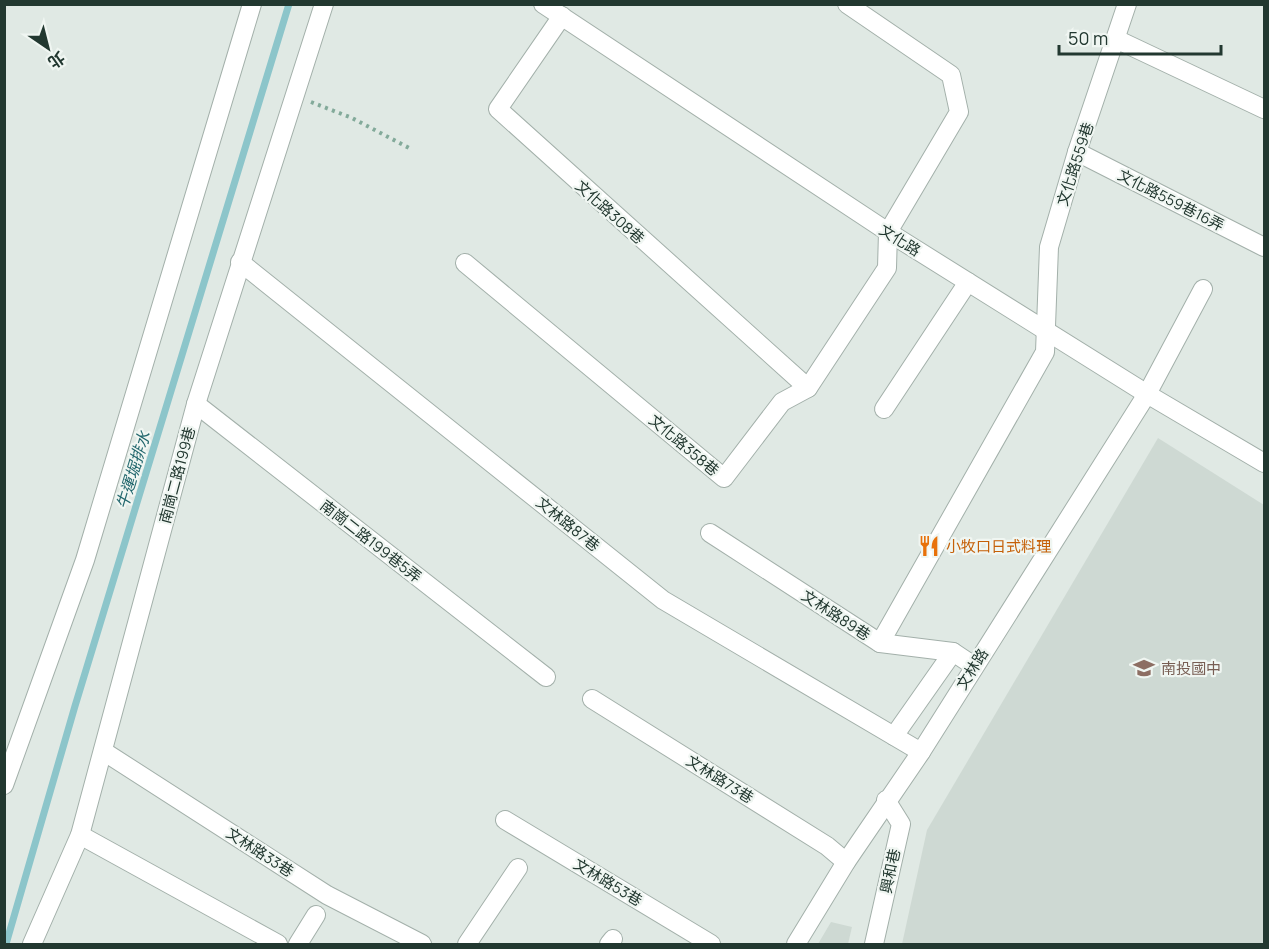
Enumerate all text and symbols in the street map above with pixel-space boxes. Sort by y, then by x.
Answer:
north arrow [18,18,78,78]
scale bar [1059,18,1221,56]
text: 50 m [1068,26,1108,50]
text: 北 [44,47,69,74]
street label: 文化路559巷 [1052,120,1098,208]
street label: 文化路559巷16弄 [1114,164,1228,236]
street label: 文化路308巷 [571,175,649,249]
street label: 文化路 [875,219,925,261]
street label: 文化路358巷 [644,409,724,481]
street label: 南崗二路199巷 [154,424,200,526]
water label: 牛運堀排水 [111,428,156,511]
street label: 文林路87巷 [532,492,604,556]
street label: 南崗二路199巷5弄 [316,495,426,587]
restaurant icon: 小牧口日式料理 [917,534,941,558]
place label: 小牧口日式料理 [946,536,1051,557]
street label: 文林路89巷 [798,585,874,645]
street label: 文林路 [951,644,993,694]
school or university icon: 南投國中 [1132,656,1156,680]
place label: 南投國中 [1161,658,1221,679]
street label: 文林路73巷 [682,750,758,808]
street label: 文林路33巷 [222,822,298,882]
street label: 興和巷 [875,847,905,895]
street label: 文林路53巷 [570,853,646,911]

